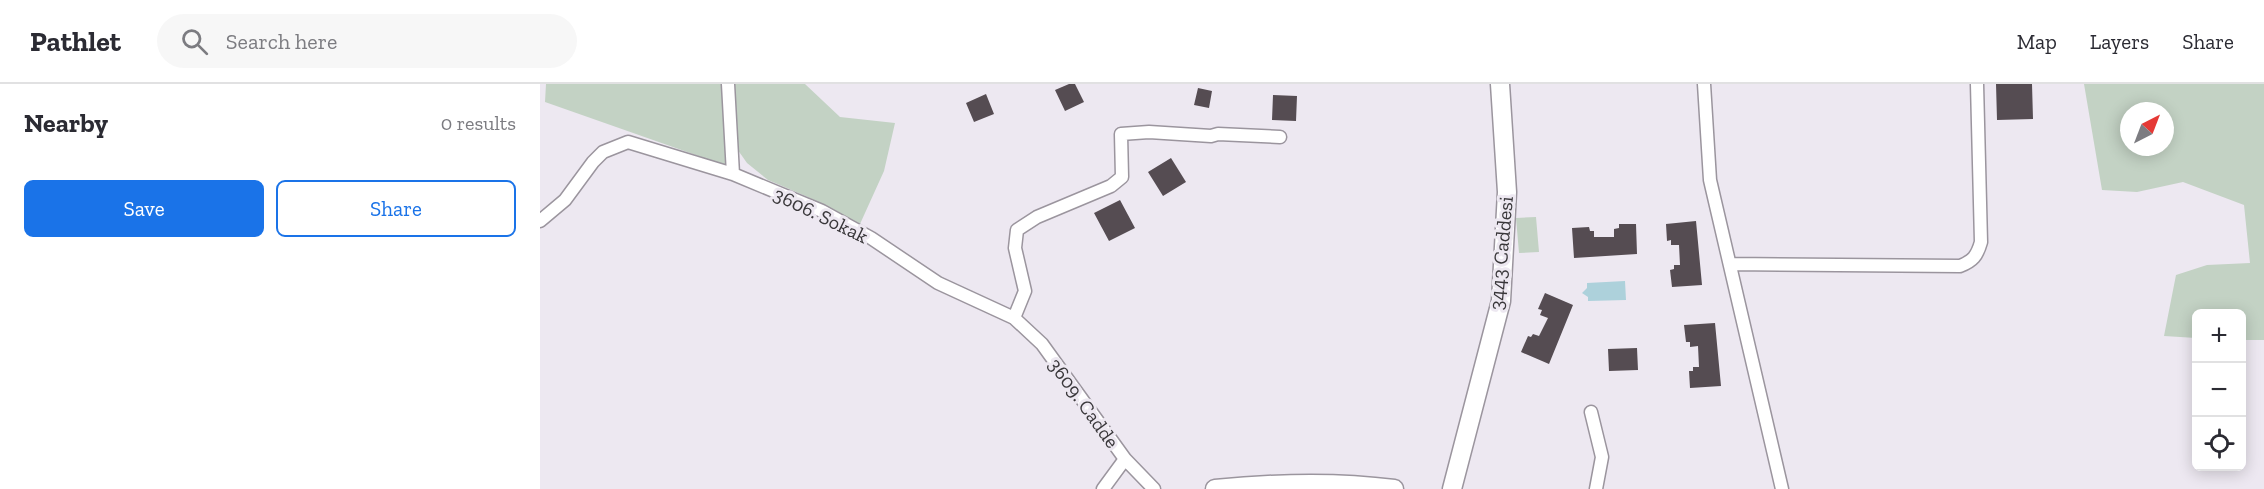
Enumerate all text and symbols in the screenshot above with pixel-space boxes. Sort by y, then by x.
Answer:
search box [157,14,577,68]
text: Pathlet [30,25,121,58]
icon: search [178,25,211,58]
text: Search here [226,28,337,55]
text: Map [2017,29,2057,54]
text: Layers [2090,29,2149,54]
text: Share [2182,29,2234,54]
north arrow [2120,102,2174,156]
text: Nearby [24,107,108,139]
text: 0 results [441,111,516,135]
button: Save [24,180,264,237]
button: Share [276,180,516,237]
street label: 3606. Sokak [770,182,873,248]
street label: 3443 Caddesi [1484,195,1518,311]
map controls [2192,309,2246,471]
button: + [2192,309,2246,363]
street label: 3609. Cadde [1043,353,1125,453]
button: − [2192,363,2246,417]
button: locate [2192,417,2246,471]

